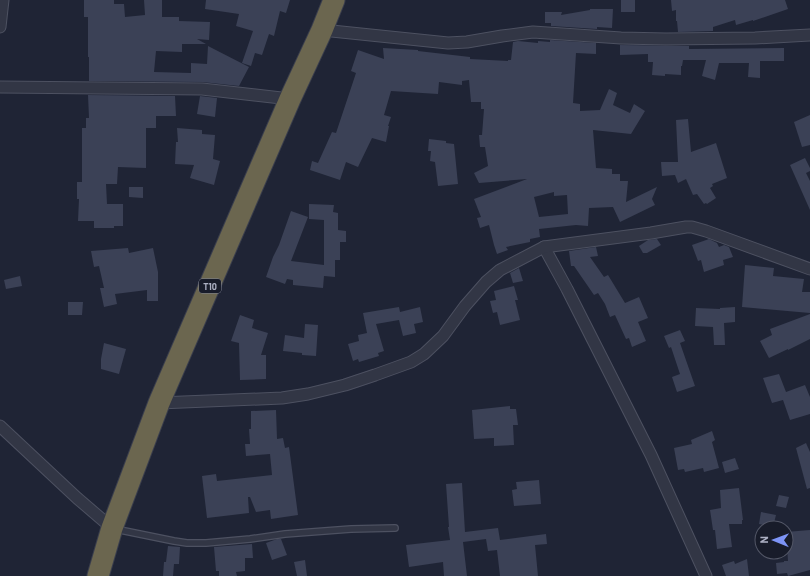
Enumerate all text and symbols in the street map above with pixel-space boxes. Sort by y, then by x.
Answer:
road number: T10 [199,279,221,293]
north arrow [754,520,794,560]
text: N [757,536,770,544]

